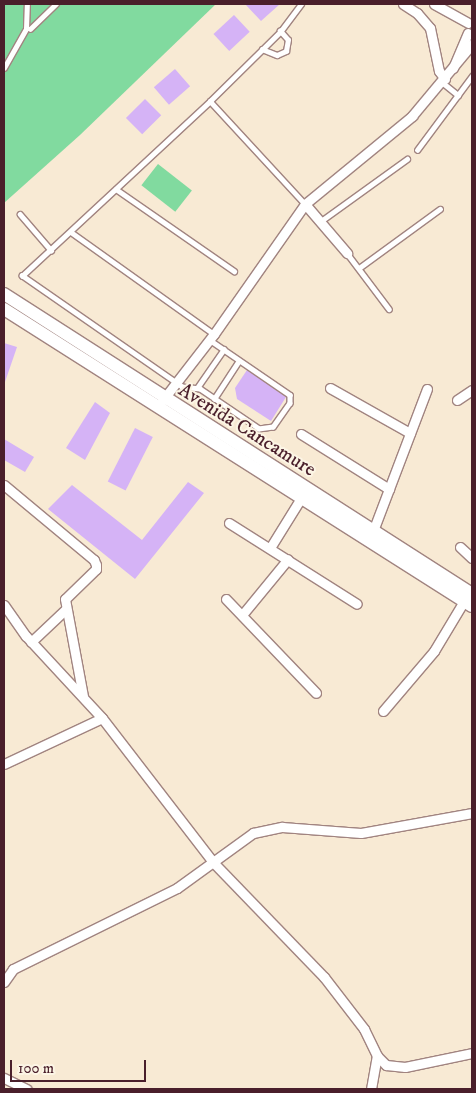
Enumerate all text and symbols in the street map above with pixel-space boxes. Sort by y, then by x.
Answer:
street label: Avenida Cancamure [174,378,320,482]
scale bar [12,1050,149,1082]
text: 100 m [18,1059,54,1078]

